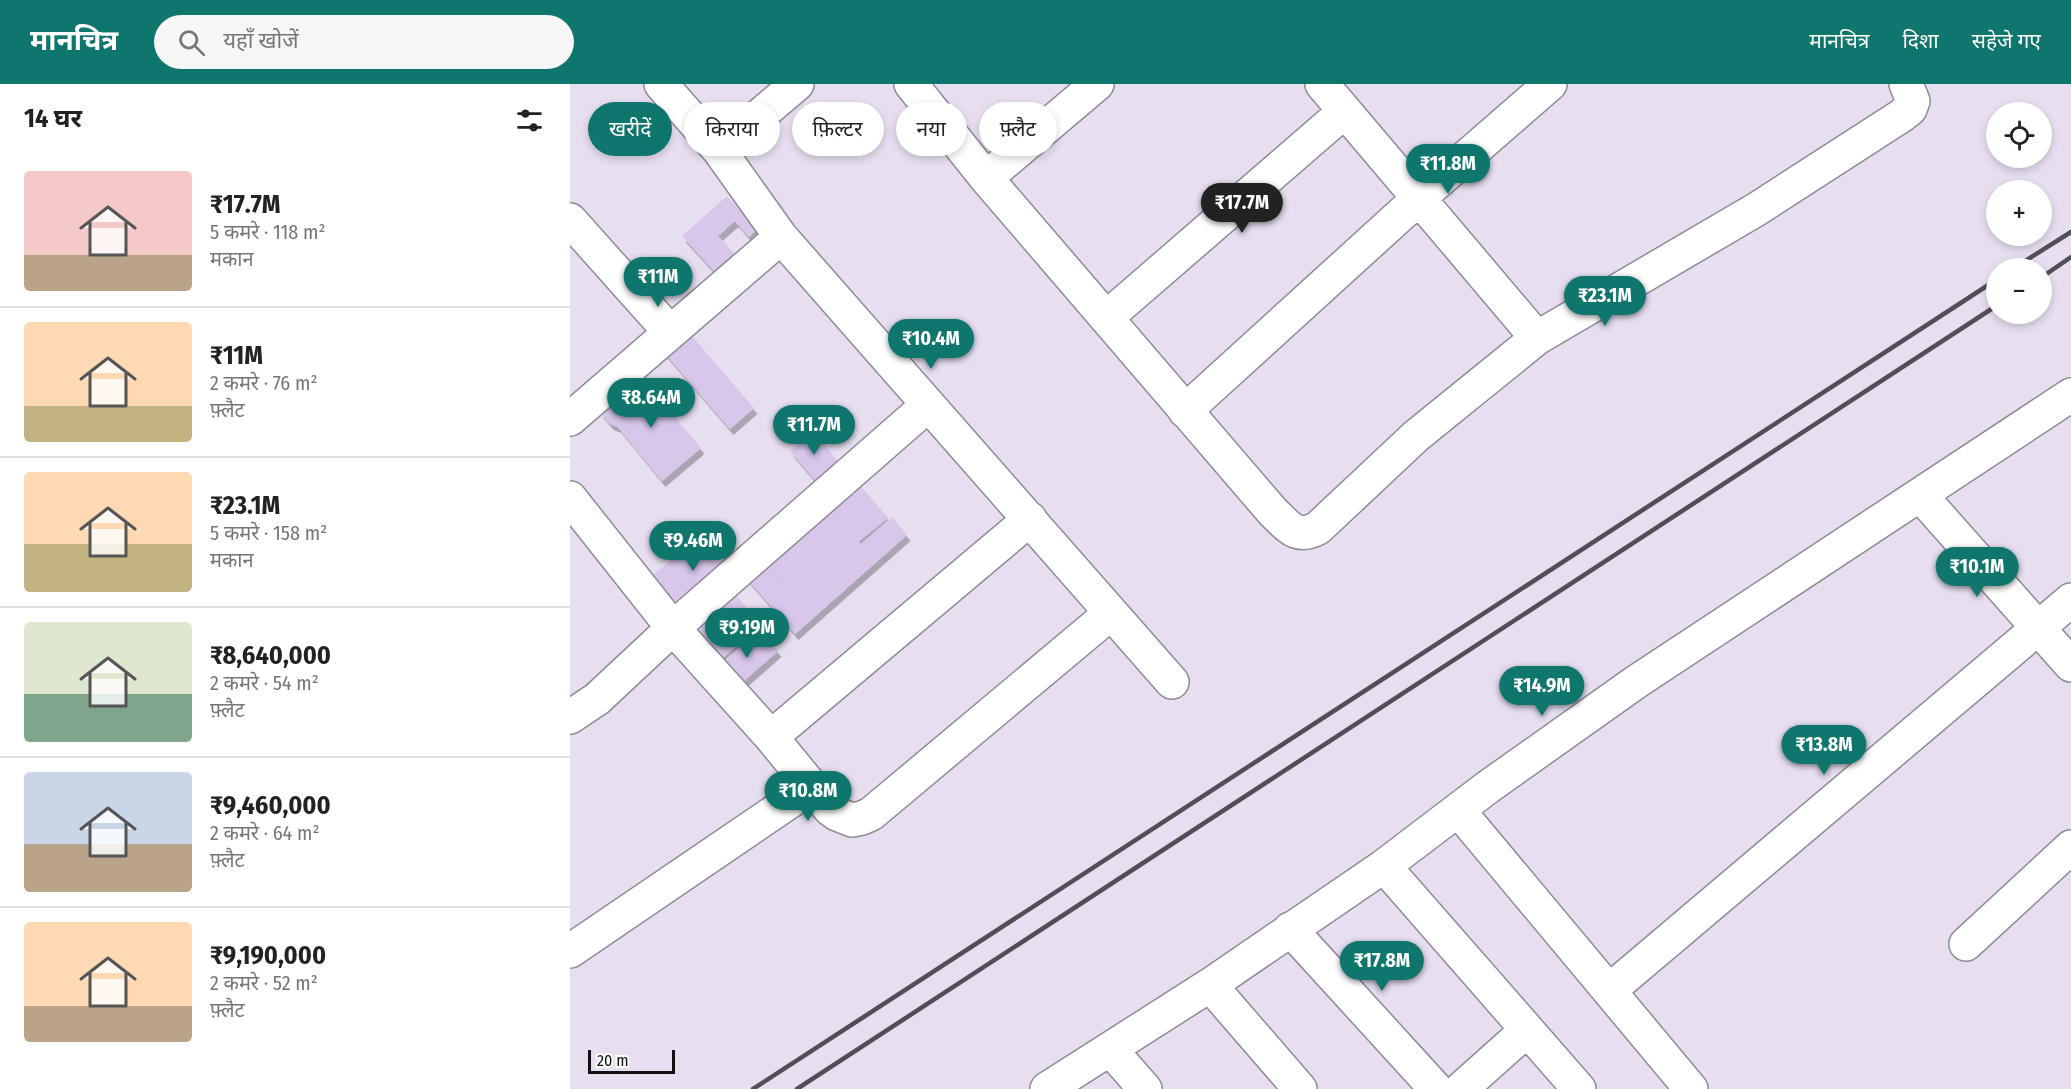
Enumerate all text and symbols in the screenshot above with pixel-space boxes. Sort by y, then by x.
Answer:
search box [154,15,574,69]
text: मानचित्र [30,24,118,57]
icon: search [175,26,208,59]
text: यहाँ खोजें [223,27,299,54]
text: मानचित्र [1809,28,1869,54]
text: दिशा [1902,28,1939,54]
text: सहेजे गए [1972,28,2041,54]
chip: खरीदें [588,102,672,156]
chip: किराया [684,102,780,156]
chip: फ़िल्टर [792,102,884,156]
chip: नया [896,102,967,156]
chip: फ़्लैट [979,102,1057,156]
map controls [1986,102,2052,324]
button: locate [1986,102,2052,168]
text: 14 घर [24,103,82,134]
icon: filters [513,104,546,137]
pin: ₹11.8M [1399,144,1497,195]
text: ₹11.8M [1420,151,1476,175]
button: + [1986,180,2052,246]
pin: ₹17.7M [1193,183,1291,234]
text: ₹17.7M [210,189,281,220]
text: ₹17.7M [1215,190,1269,214]
icon: home [72,195,144,267]
text: 5 कमरे · 118 m² [210,220,326,244]
text: मकान [210,247,254,271]
pin: ₹11M [622,257,694,308]
button: − [1986,258,2052,324]
text: ₹11M [638,264,678,288]
pin: ₹23.1M [1556,276,1654,327]
text: ₹23.1M [1578,283,1632,307]
pin: ₹10.4M [882,319,980,370]
text: ₹10.4M [902,326,960,350]
text: ₹11M [210,340,263,371]
icon: home [72,346,144,418]
text: 2 कमरे · 76 m² [210,371,317,395]
pin: ₹8.64M [602,378,700,429]
text: ₹8.64M [621,385,681,409]
text: फ़्लैट [210,398,245,422]
pin: ₹11.7M [765,405,863,456]
text: ₹11.7M [787,412,841,436]
text: ₹23.1M [210,490,280,521]
icon: home [72,496,144,568]
text: 5 कमरे · 158 m² [210,521,327,545]
pin: ₹9.46M [644,521,742,572]
text: ₹9.46M [663,528,723,552]
pin: ₹10.1M [1928,547,2026,598]
text: मकान [210,548,254,572]
text: ₹10.1M [1950,554,2004,578]
pin: ₹9.19M [698,608,796,659]
text: ₹9.19M [719,615,775,639]
text: ₹8,640,000 [210,640,331,671]
icon: home [72,646,144,718]
pin: ₹14.9M [1493,666,1591,717]
text: 2 कमरे · 54 m² [210,671,319,695]
text: ₹14.9M [1513,673,1571,697]
text: फ़्लैट [210,698,245,722]
pin: ₹13.8M [1775,725,1873,776]
text: ₹13.8M [1795,732,1853,756]
pin: ₹10.8M [759,771,857,822]
text: ₹10.8M [779,778,837,802]
text: ₹9,460,000 [210,790,331,821]
icon: home [72,796,144,868]
text: 2 कमरे · 64 m² [210,821,319,845]
text: फ़्लैट [210,848,245,872]
text: ₹9,190,000 [210,940,326,971]
pin: ₹17.8M [1333,941,1431,992]
icon: home [72,946,144,1018]
text: ₹17.8M [1354,948,1410,972]
text: 2 कमरे · 52 m² [210,971,318,995]
text: फ़्लैट [210,998,245,1022]
scale bar [588,1047,675,1074]
text: 20 m [597,1051,628,1070]

